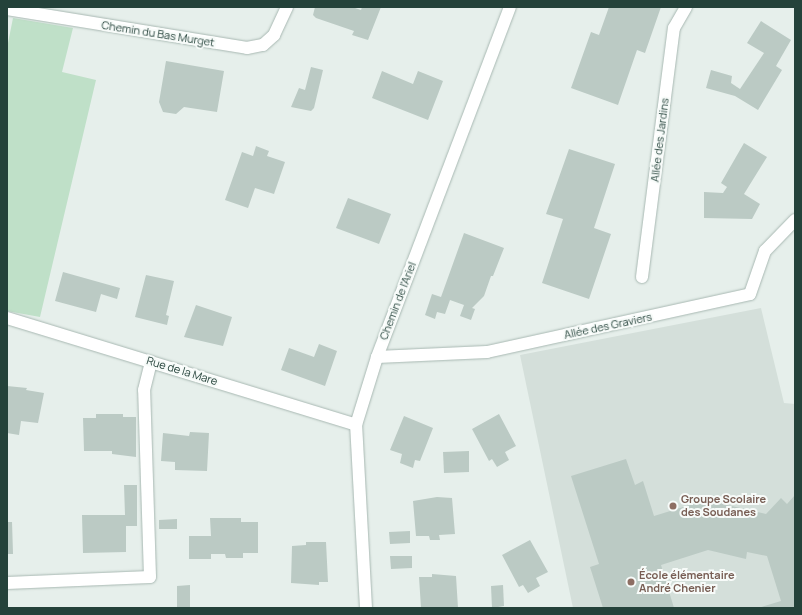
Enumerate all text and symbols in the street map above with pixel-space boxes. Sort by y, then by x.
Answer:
street label: Chemin du Bas Murget [101,19,215,49]
street label: Allée des Jardins [648,97,672,183]
street label: Chemin de l'Ariel [377,260,419,342]
street label: Allée des Graviers [563,310,653,342]
street label: Rue de la Mare [145,354,219,388]
place label: Groupe Scolaire des Soudanes [681,493,766,519]
marker: Groupe Scolaire des Soudanes [668,501,678,511]
place label: École élémentaire André Chenier [639,569,735,595]
marker: École élémentaire André Chenier [626,577,636,587]

